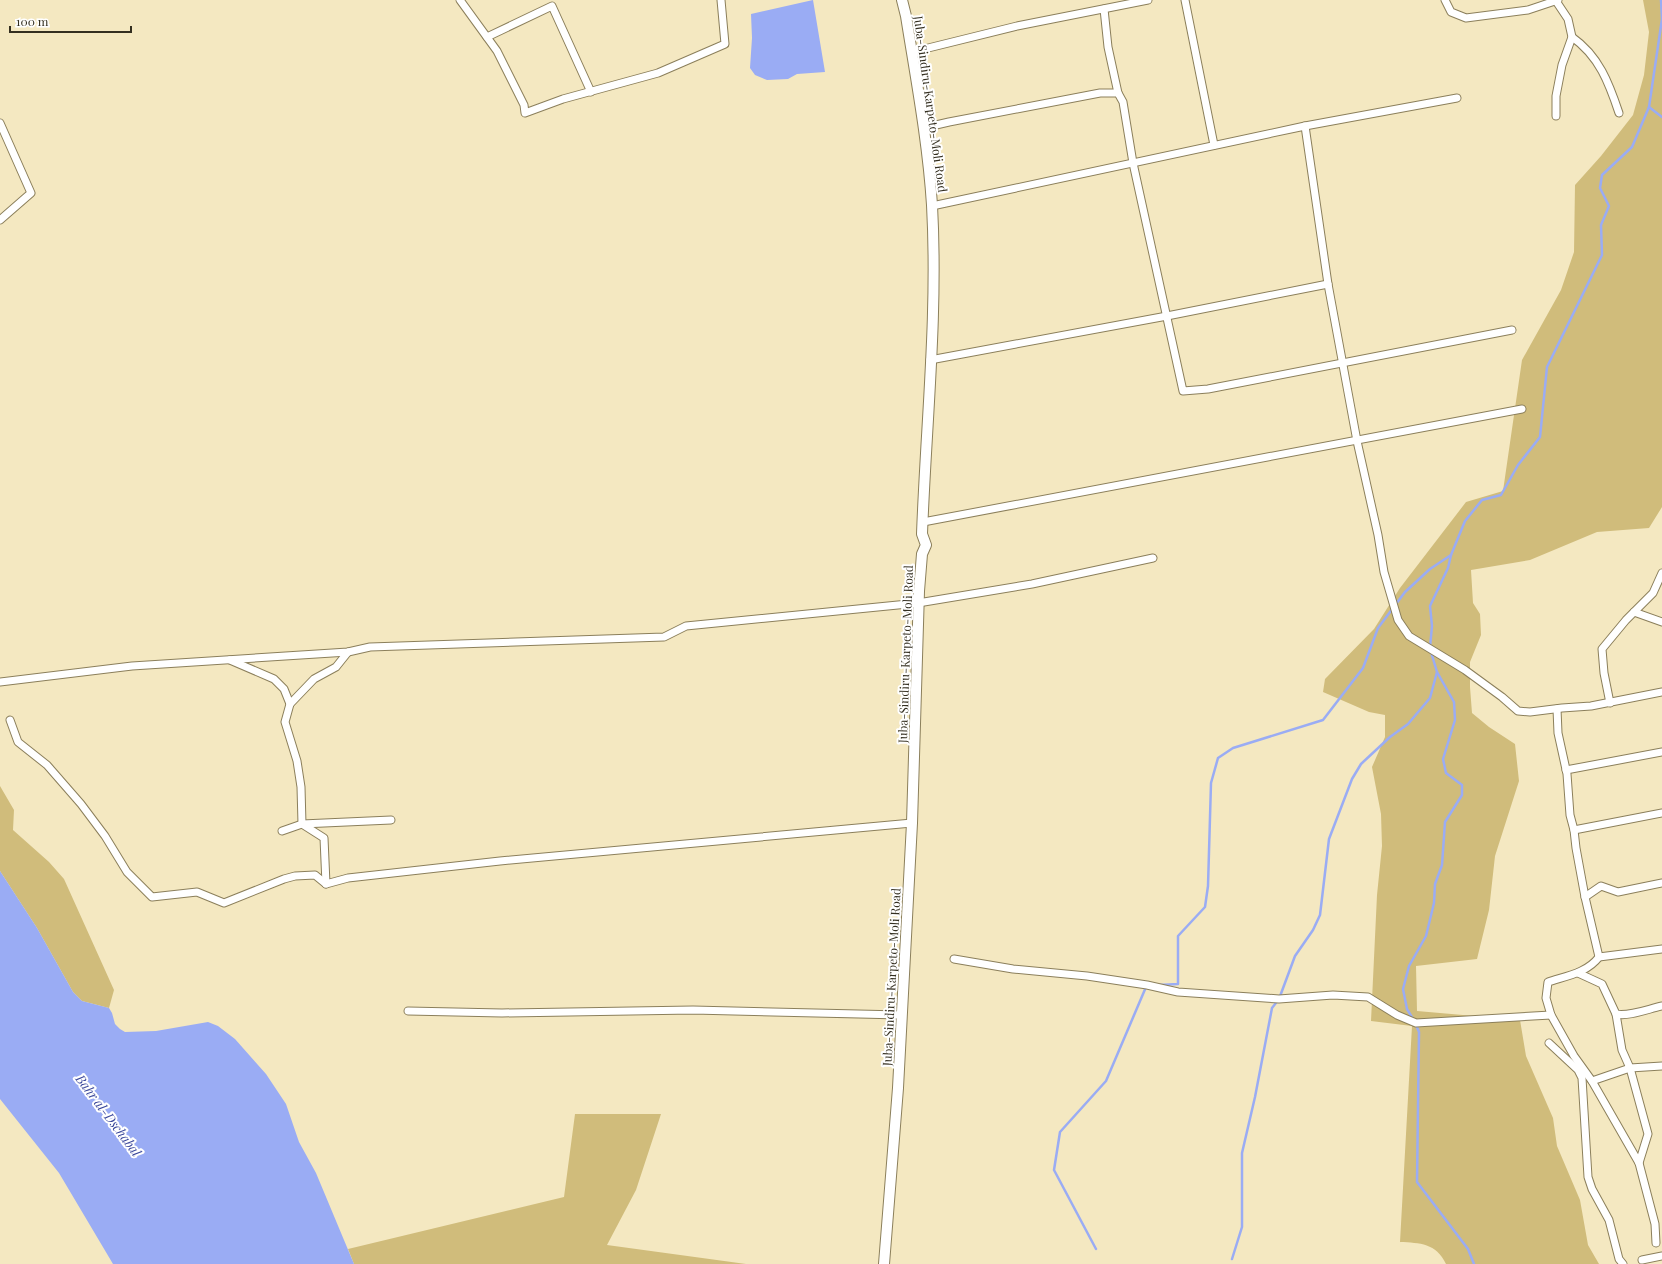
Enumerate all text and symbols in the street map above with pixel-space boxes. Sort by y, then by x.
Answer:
scale bar [10,8,131,34]
text: 100 m [16,13,49,29]
street label: Juba-Sindiru-Karpeto-Moli Road [911,14,951,193]
street label: Juba-Sindiru-Karpeto-Moli Road [894,565,916,744]
street label: Juba-Sindiru-Karpeto-Moli Road [878,888,904,1067]
water label: Bahr al-Dschabal [72,1070,146,1161]

